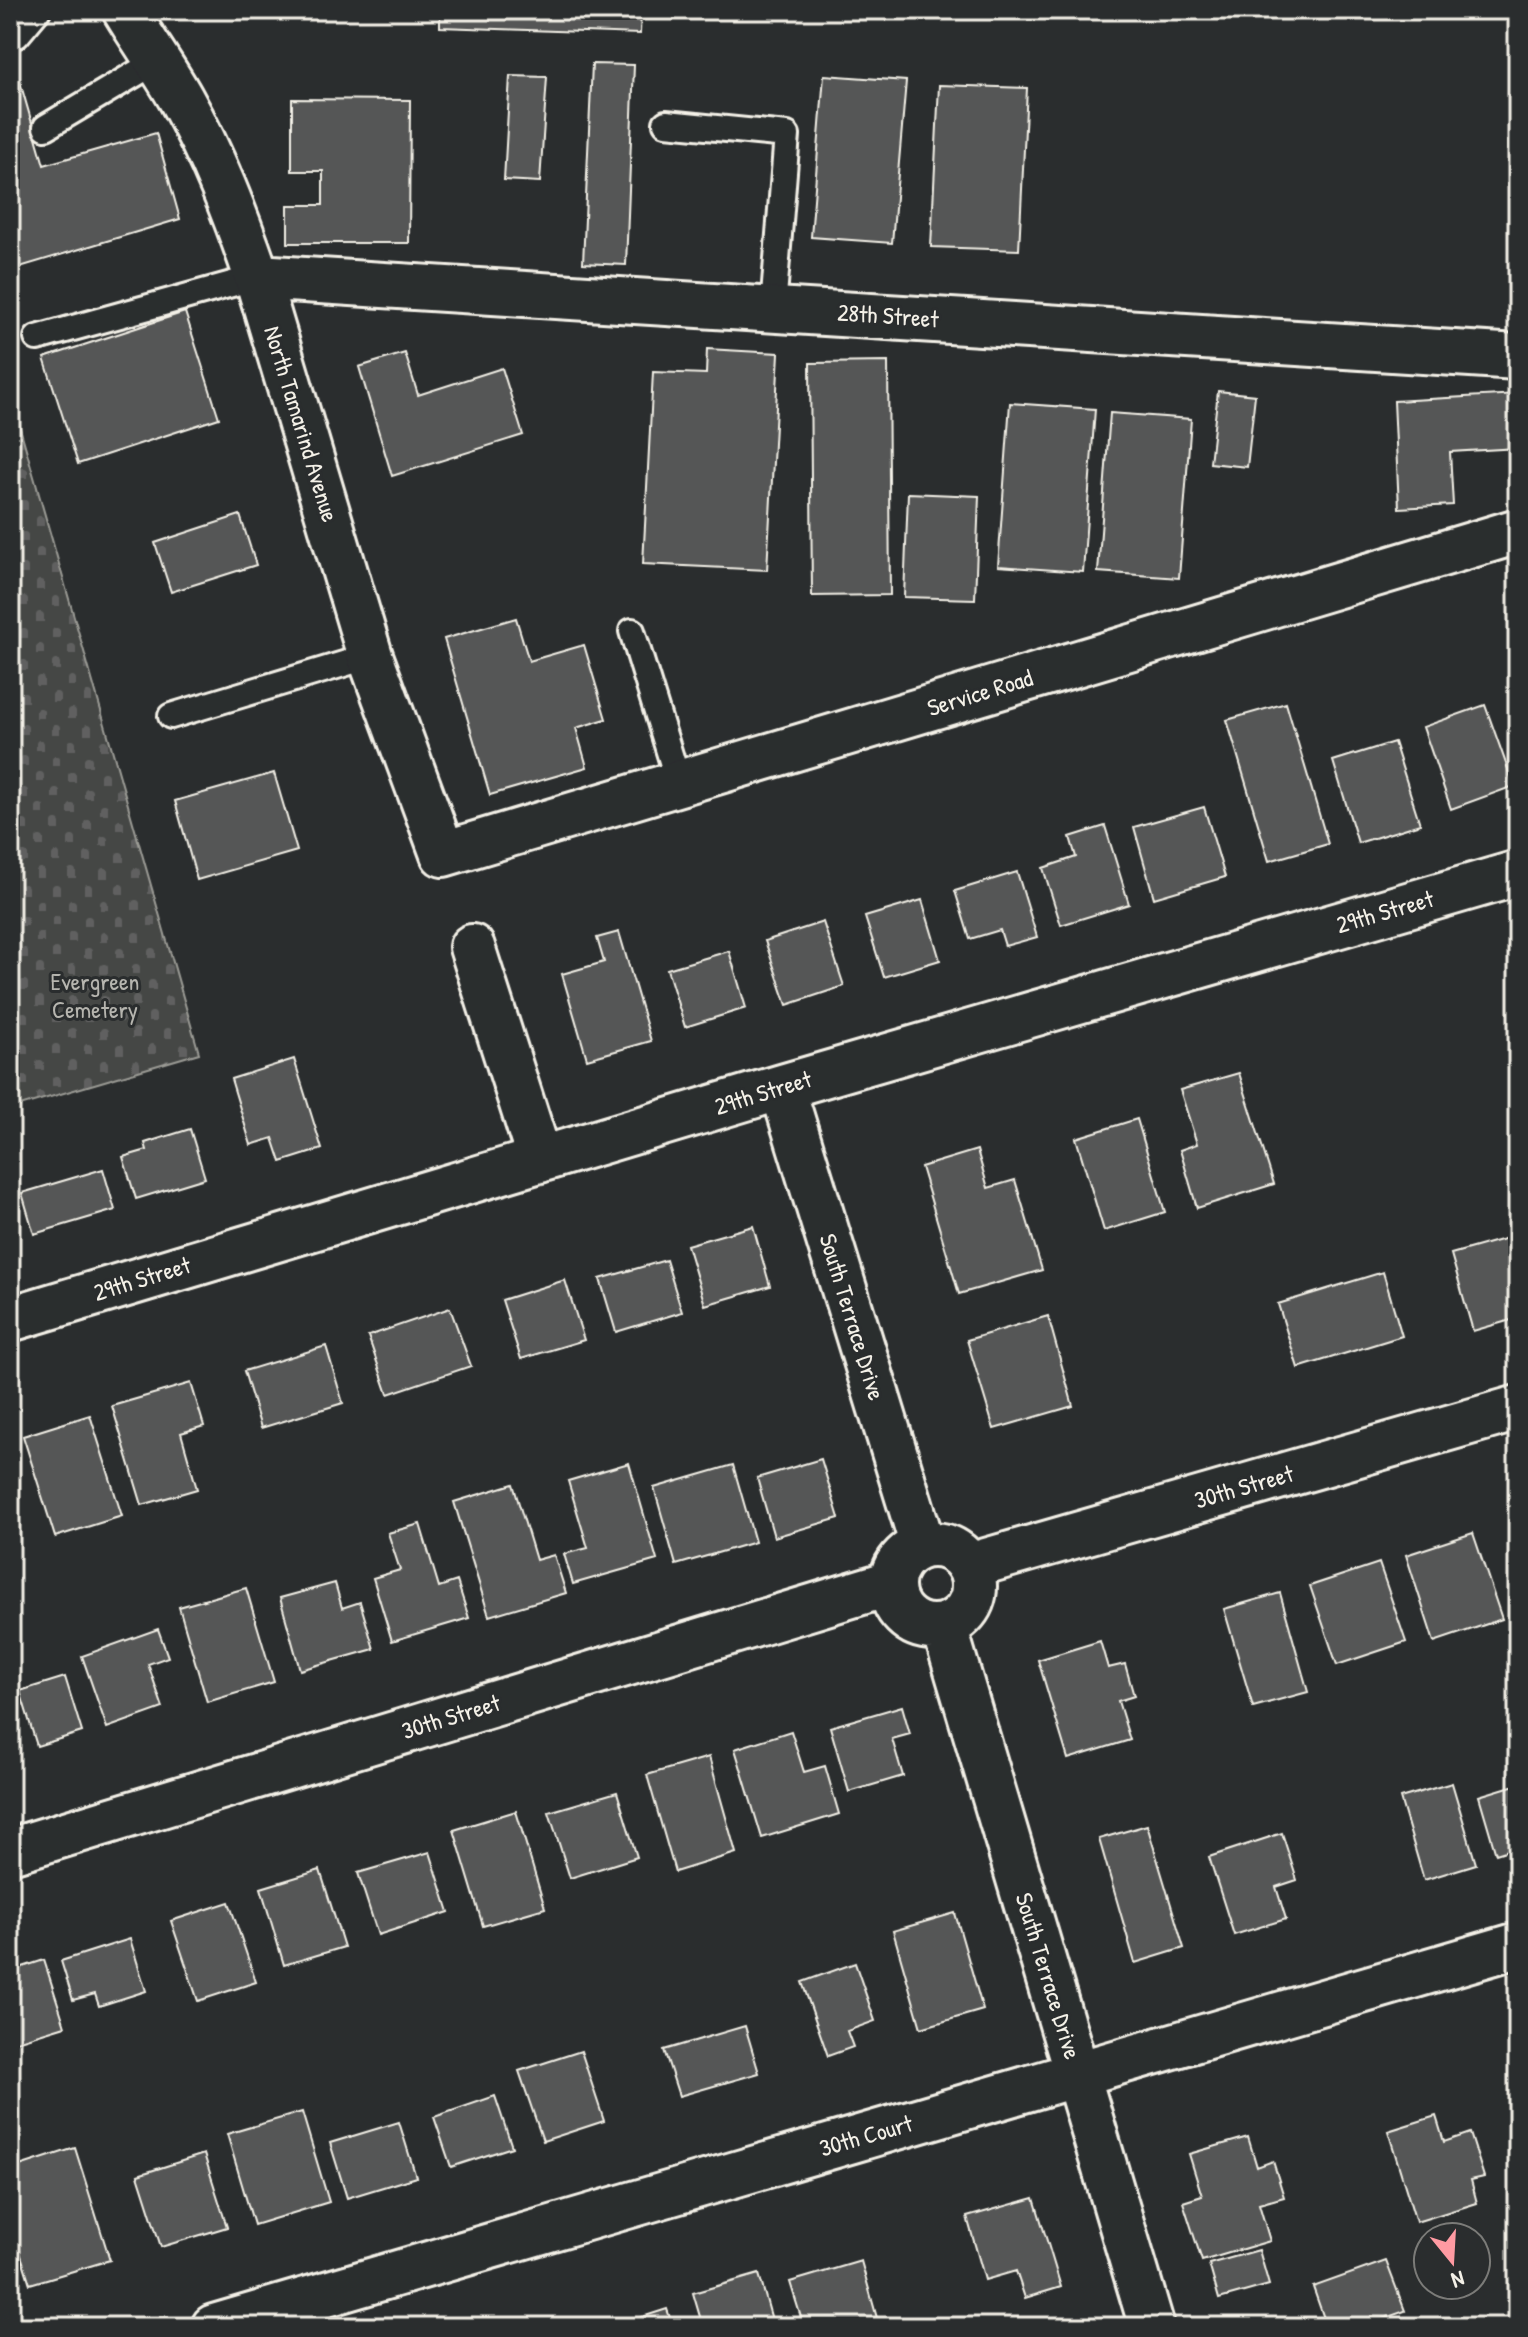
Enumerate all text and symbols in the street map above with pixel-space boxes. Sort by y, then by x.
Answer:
street label: 28th Street [836,296,940,335]
street label: North Tamarind Avenue [257,322,347,526]
street label: Service Road [923,661,1036,723]
street label: 29th Street [1332,882,1438,940]
park label: Evergreen Cemetery [51,965,139,1025]
street label: 29th Street [710,1062,816,1122]
street label: South Terrace Drive [812,1230,894,1404]
street label: 29th Street [89,1248,195,1308]
street label: 30th Street [1191,1457,1298,1515]
street label: 30th Street [398,1686,505,1746]
street label: South Terrace Drive [1008,1889,1090,2063]
street label: 30th Court [816,2106,917,2164]
north arrow [1412,2221,1492,2301]
text: N [1448,2264,1468,2296]

